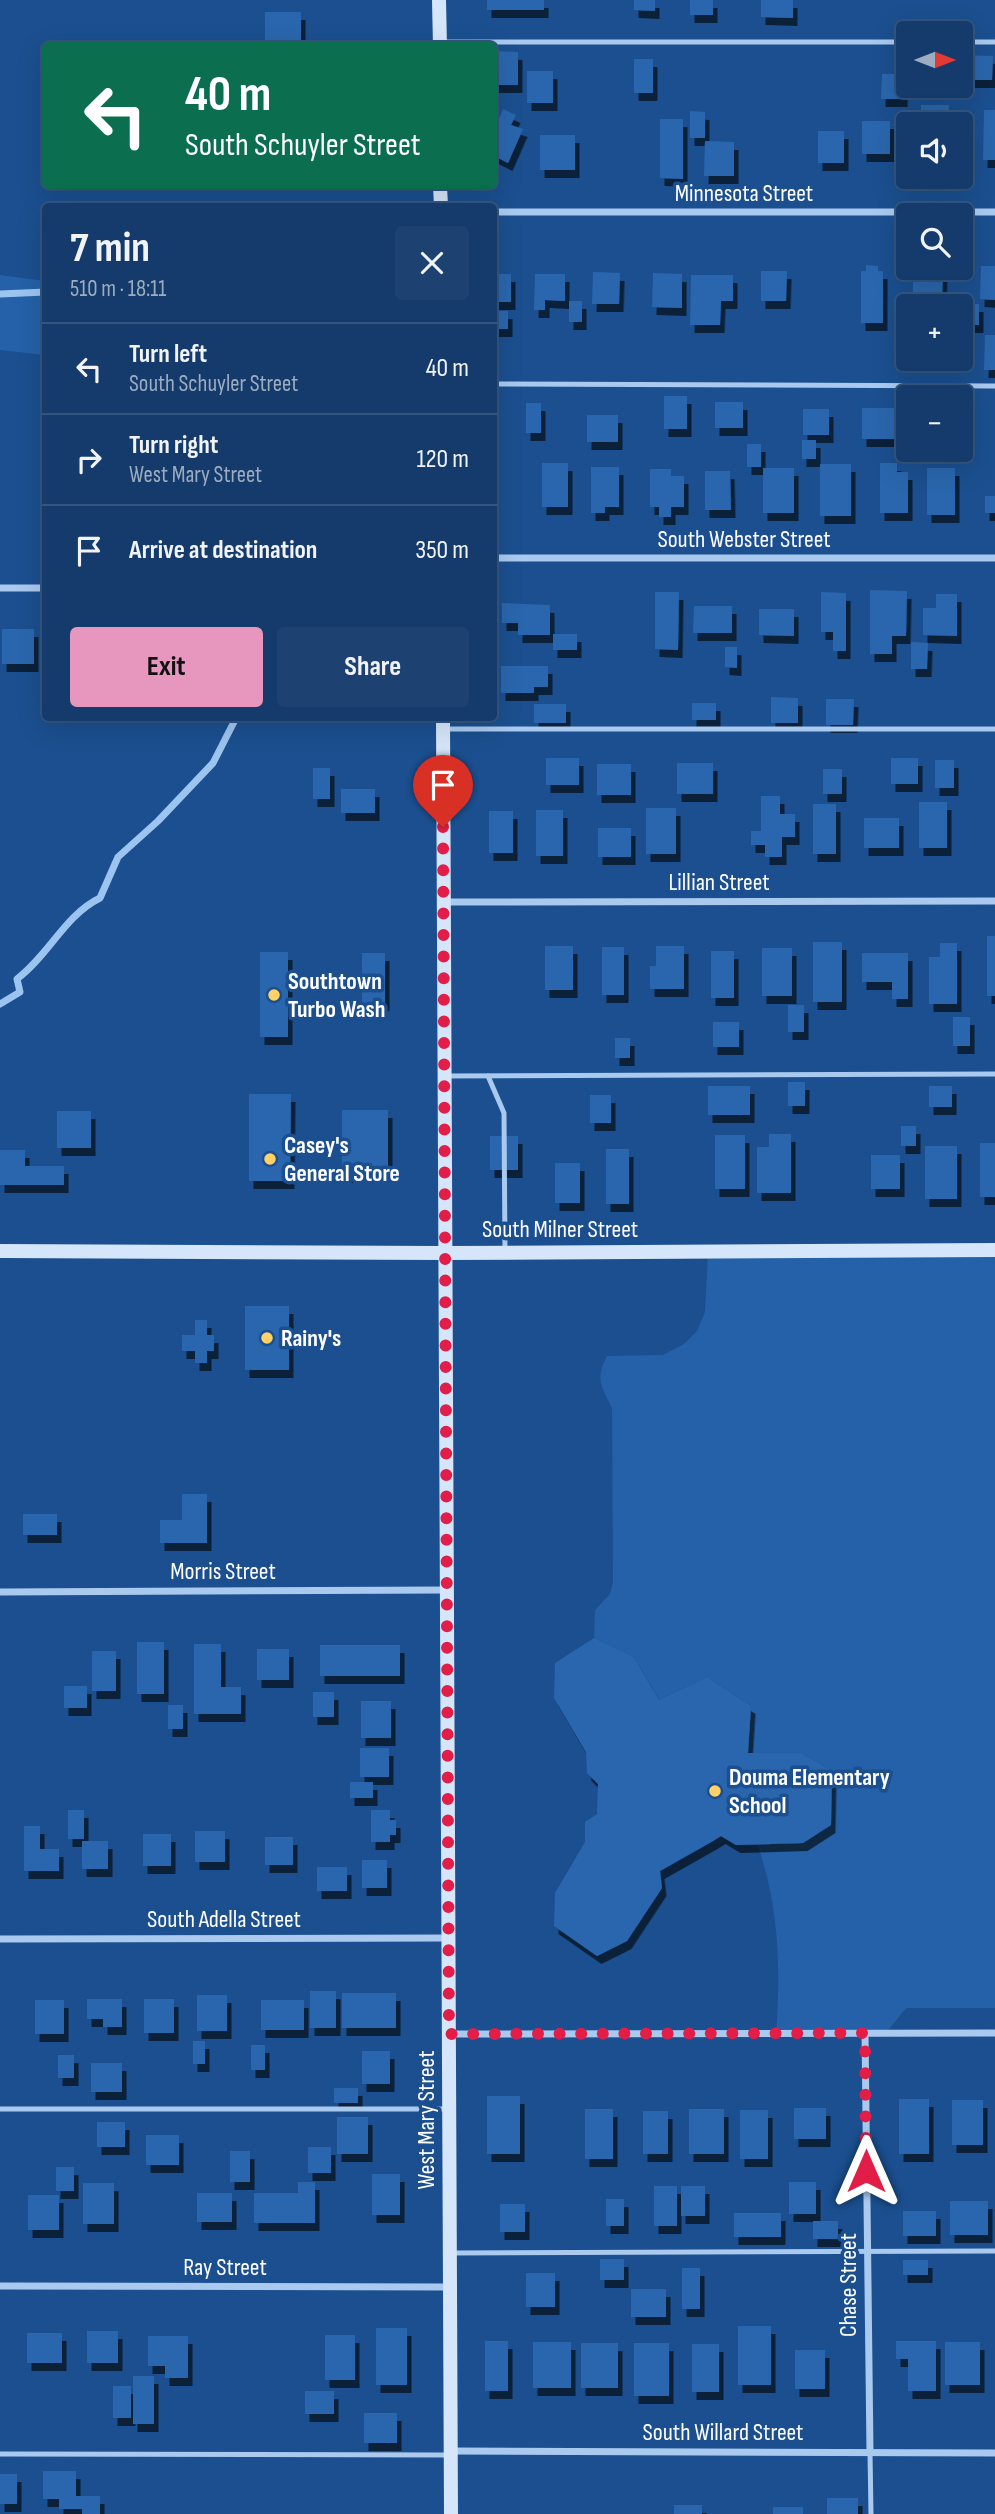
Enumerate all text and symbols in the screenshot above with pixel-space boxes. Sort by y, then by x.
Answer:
north arrow [896,21,973,98]
map controls [896,21,973,462]
text: 40 m [185,66,271,125]
icon: left [70,70,161,161]
button: sound [896,112,973,189]
text: South Schuyler Street [185,126,420,165]
street label: Minnesota Street [675,179,813,208]
button: search [896,203,973,280]
text: 7 min [70,223,150,274]
button: close [395,226,469,300]
text: 510 m · 18:11 [70,275,166,303]
button: + [896,294,973,371]
text: Turn left [129,339,207,370]
icon: left [70,350,108,388]
text: 40 m [426,353,469,384]
text: South Schuyler Street [129,370,298,398]
button: − [896,385,973,462]
text: Turn right [129,430,218,461]
icon: right [70,441,108,479]
text: 120 m [416,444,469,475]
text: West Mary Street [129,461,262,489]
street label: South Webster Street [657,525,831,554]
icon: arrive [70,532,108,570]
text: Arrive at destination [129,535,317,566]
text: 350 m [415,535,469,566]
button: Exit [70,627,263,707]
button: Share [277,627,469,707]
pin [413,755,473,827]
icon: arrive [424,766,462,804]
street label: Lillian Street [668,868,770,897]
place label: Southtown Turbo Wash [288,967,385,1024]
marker: Southtown Turbo Wash [266,987,282,1003]
place label: Casey's General Store [284,1131,400,1188]
marker: Casey's General Store [262,1151,278,1167]
street label: South Milner Street [482,1215,638,1244]
place label: Rainy's [281,1324,341,1353]
marker: Rainy's [259,1330,275,1346]
street label: Morris Street [170,1557,276,1586]
place label: Douma Elementary School [729,1763,890,1820]
marker: Douma Elementary School [707,1783,723,1799]
street label: South Adella Street [147,1905,301,1934]
street label: West Mary Street [412,2051,441,2189]
position arrow [829,2134,903,2208]
street label: Chase Street [834,2233,863,2337]
street label: Ray Street [183,2253,267,2282]
street label: South Willard Street [643,2418,803,2447]

